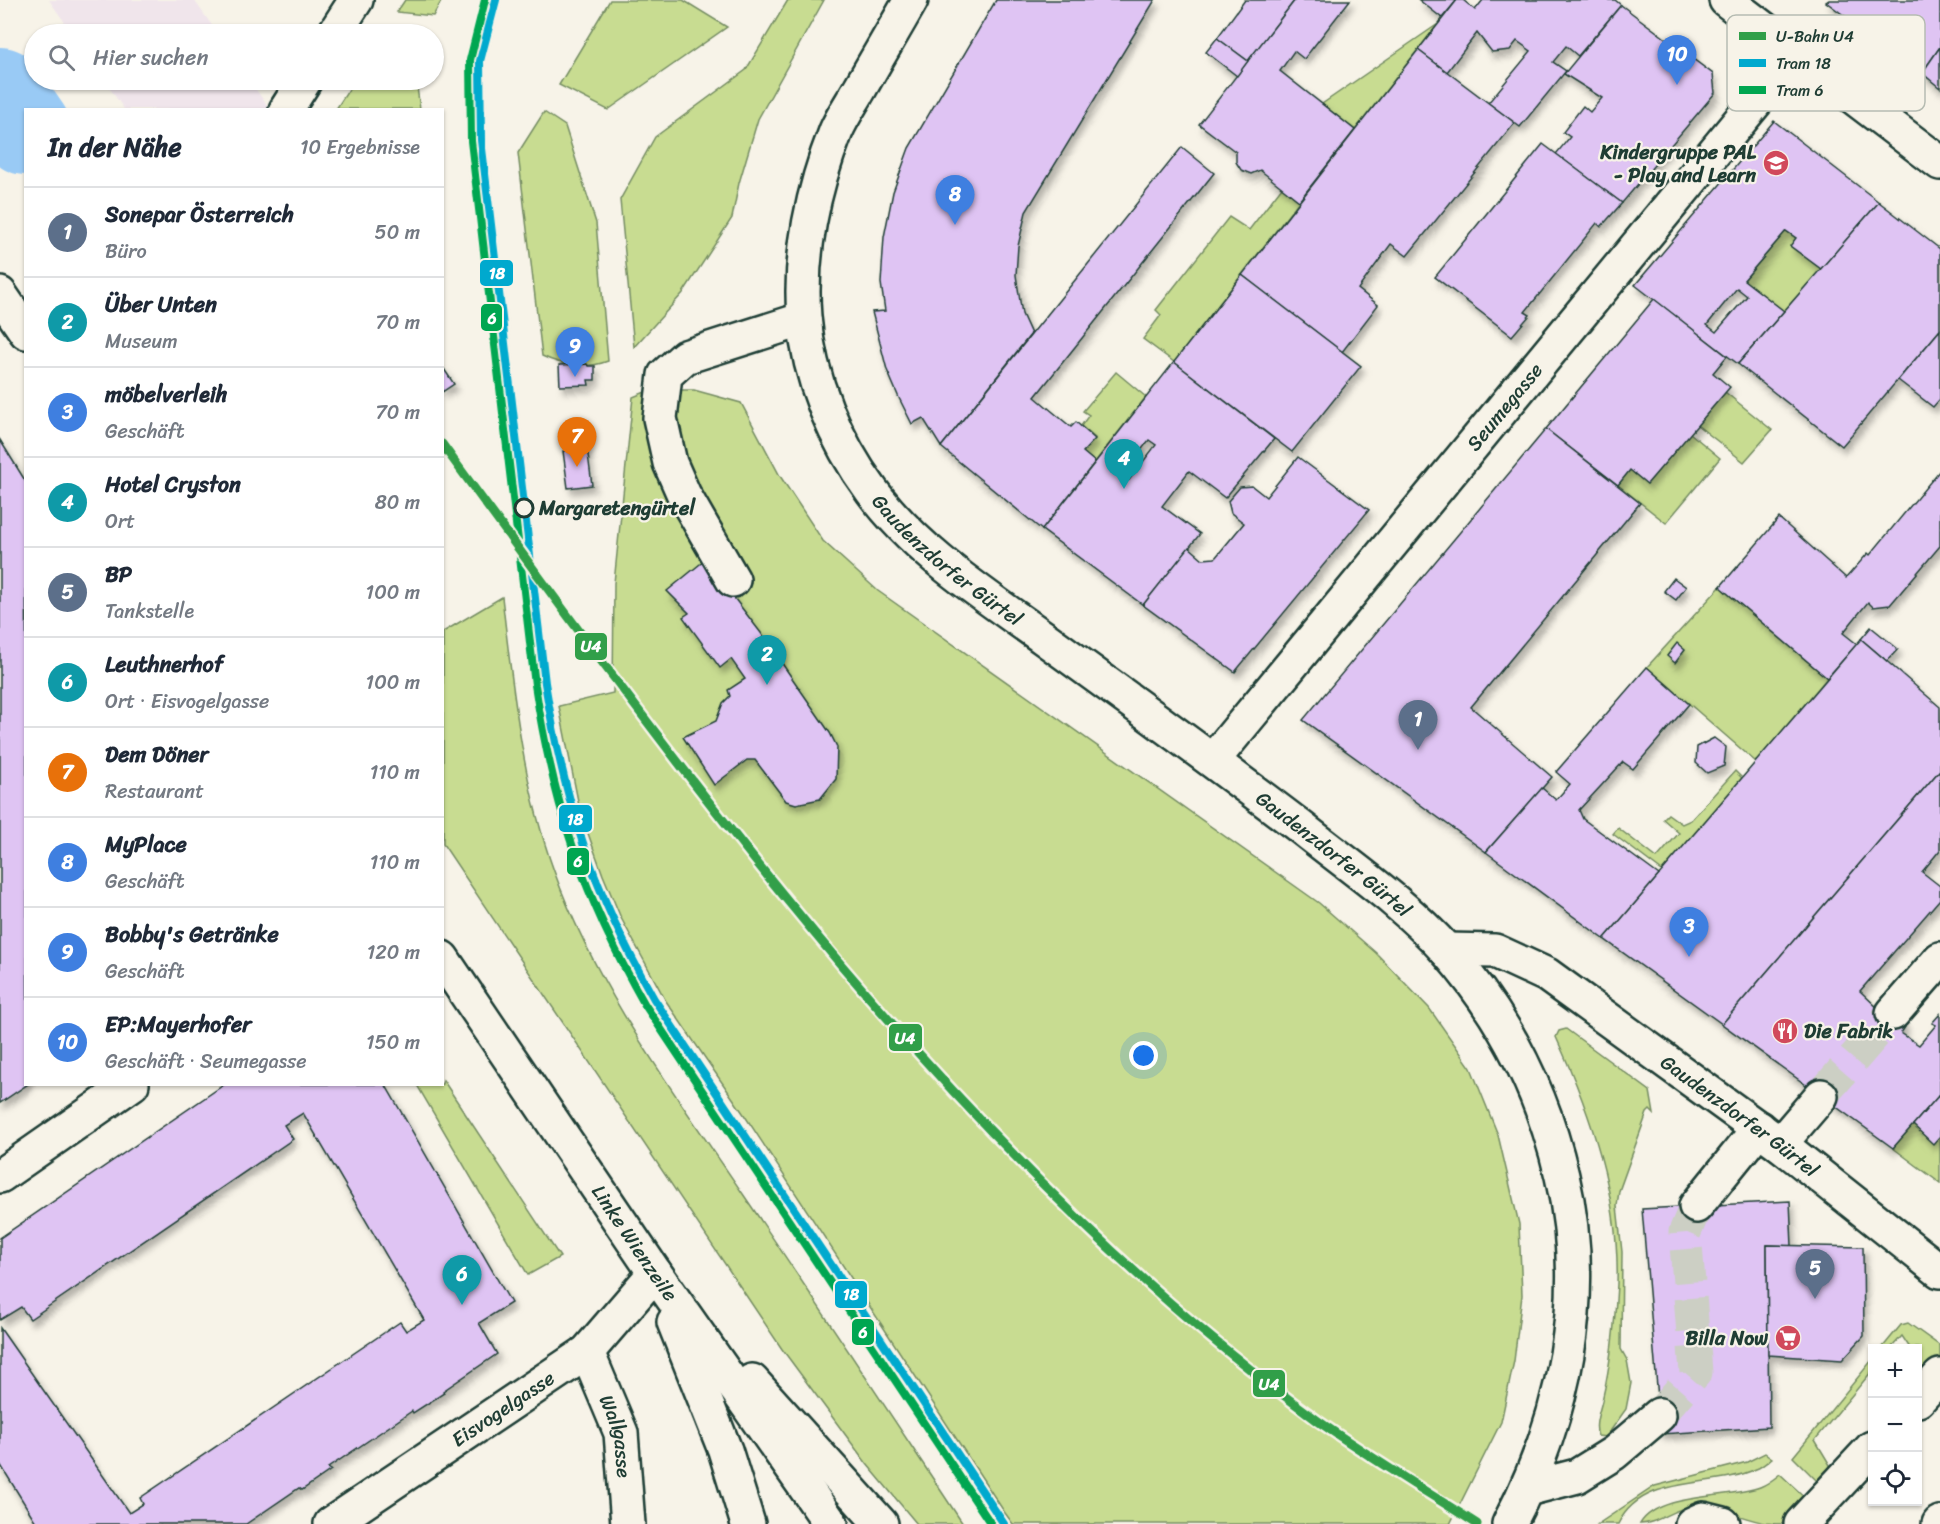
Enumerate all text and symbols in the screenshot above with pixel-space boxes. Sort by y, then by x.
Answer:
legend [1727,15,1925,111]
text: U-Bahn U4 [1776,22,1854,51]
search box [24,24,444,90]
pin: 10 [1658,36,1696,85]
text: Hier suchen [93,38,208,77]
icon: search [45,41,78,74]
text: Tram 18 [1776,49,1831,78]
text: Tram 6 [1776,76,1824,105]
text: In der Nähe [48,124,182,170]
text: 10 Ergebnisse [300,130,420,165]
place label: Kindergruppe PAL - Play and Learn [1599,135,1757,193]
school or university icon: Kindergruppe PAL - Play and Learn [1761,148,1791,178]
pin: 8 [936,176,974,225]
text: Sonepar Österreich [105,195,294,234]
text: 1 [63,215,72,250]
text: 50 m [375,215,420,250]
text: Büro [105,234,147,269]
line badge: 18 [479,259,514,287]
text: 18 [489,259,506,288]
text: Über Unten [105,285,217,324]
line badge: 6 [480,303,503,332]
text: 6 [486,304,497,333]
text: 2 [62,305,73,340]
text: 70 m [375,305,420,340]
text: Museum [105,324,178,359]
pin: 9 [556,328,594,377]
street label: Seumegasse [1457,355,1552,459]
text: möbelverleih [105,375,227,414]
text: 3 [62,395,73,430]
text: 70 m [375,395,420,430]
text: Geschäft [105,414,184,449]
pin: 7 [558,418,596,467]
pin: 4 [1104,440,1144,489]
text: Hotel Cryston [105,465,241,504]
text: 4 [61,485,74,520]
text: 80 m [375,485,420,520]
street label: Gaudenzdorfer Gürtel [862,486,1031,636]
place label: Margaretengürtel [538,491,696,526]
marker: Margaretengürtel [514,498,534,518]
text: Ort [105,504,135,539]
text: BP [105,555,132,594]
text: 5 [61,575,74,610]
text: 100 m [366,575,420,610]
text: Tankstelle [105,594,194,629]
line badge: U4 [574,632,608,661]
text: U4 [581,632,601,661]
pin: 2 [748,636,786,685]
text: Leuthnerhof [105,645,223,684]
text: 6 [62,665,73,700]
text: 100 m [366,665,420,700]
text: Ort · Eisvogelgasse [105,684,269,719]
pin: 1 [1398,700,1438,750]
text: Dem Döner [105,735,209,774]
text: 7 [62,755,73,790]
text: 110 m [370,755,420,790]
text: Restaurant [105,774,204,809]
street label: Gaudenzdorfer Gürtel [1248,782,1421,927]
line badge: 18 [558,804,593,833]
text: 18 [567,805,584,834]
text: MyPlace [105,825,187,864]
text: 8 [61,845,74,880]
text: 110 m [370,845,420,880]
line badge: 6 [566,847,590,876]
text: 6 [572,847,583,876]
text: Geschäft [105,864,184,899]
pin: 3 [1670,908,1708,957]
text: Bobby's Getränke [105,915,279,954]
text: 9 [61,935,74,970]
text: 120 m [367,935,420,970]
text: Geschäft [105,954,184,989]
text: EP:Mayerhofer [105,1005,251,1044]
place label: Die Fabrik [1804,1014,1894,1049]
restaurant icon: Die Fabrik [1770,1016,1800,1046]
line badge: U4 [888,1023,923,1052]
text: U4 [895,1024,915,1053]
text: 10 [57,1025,78,1060]
text: 150 m [366,1025,420,1060]
your location [1129,1041,1158,1070]
text: Geschäft · Seumegasse [105,1044,306,1079]
street label: Gaudenzdorfer Gürtel [1653,1045,1828,1188]
street label: Linke Wienzeile [582,1177,687,1309]
pin: 5 [1796,1250,1834,1299]
pin: 6 [442,1256,482,1305]
line badge: 18 [834,1280,868,1309]
text: 18 [843,1280,860,1309]
line badge: 6 [851,1318,875,1346]
text: 6 [857,1318,868,1347]
place label: Billa Now [1685,1321,1768,1356]
supermarket icon: Billa Now [1773,1323,1803,1353]
map controls [1868,1344,1922,1506]
button: + [1868,1344,1922,1398]
street label: Eisvogelgasse [444,1361,562,1457]
line badge: U4 [1252,1369,1286,1398]
text: U4 [1259,1370,1279,1399]
street label: Wallgasse [589,1389,641,1479]
button: − [1868,1398,1922,1452]
button: locate [1868,1452,1922,1506]

